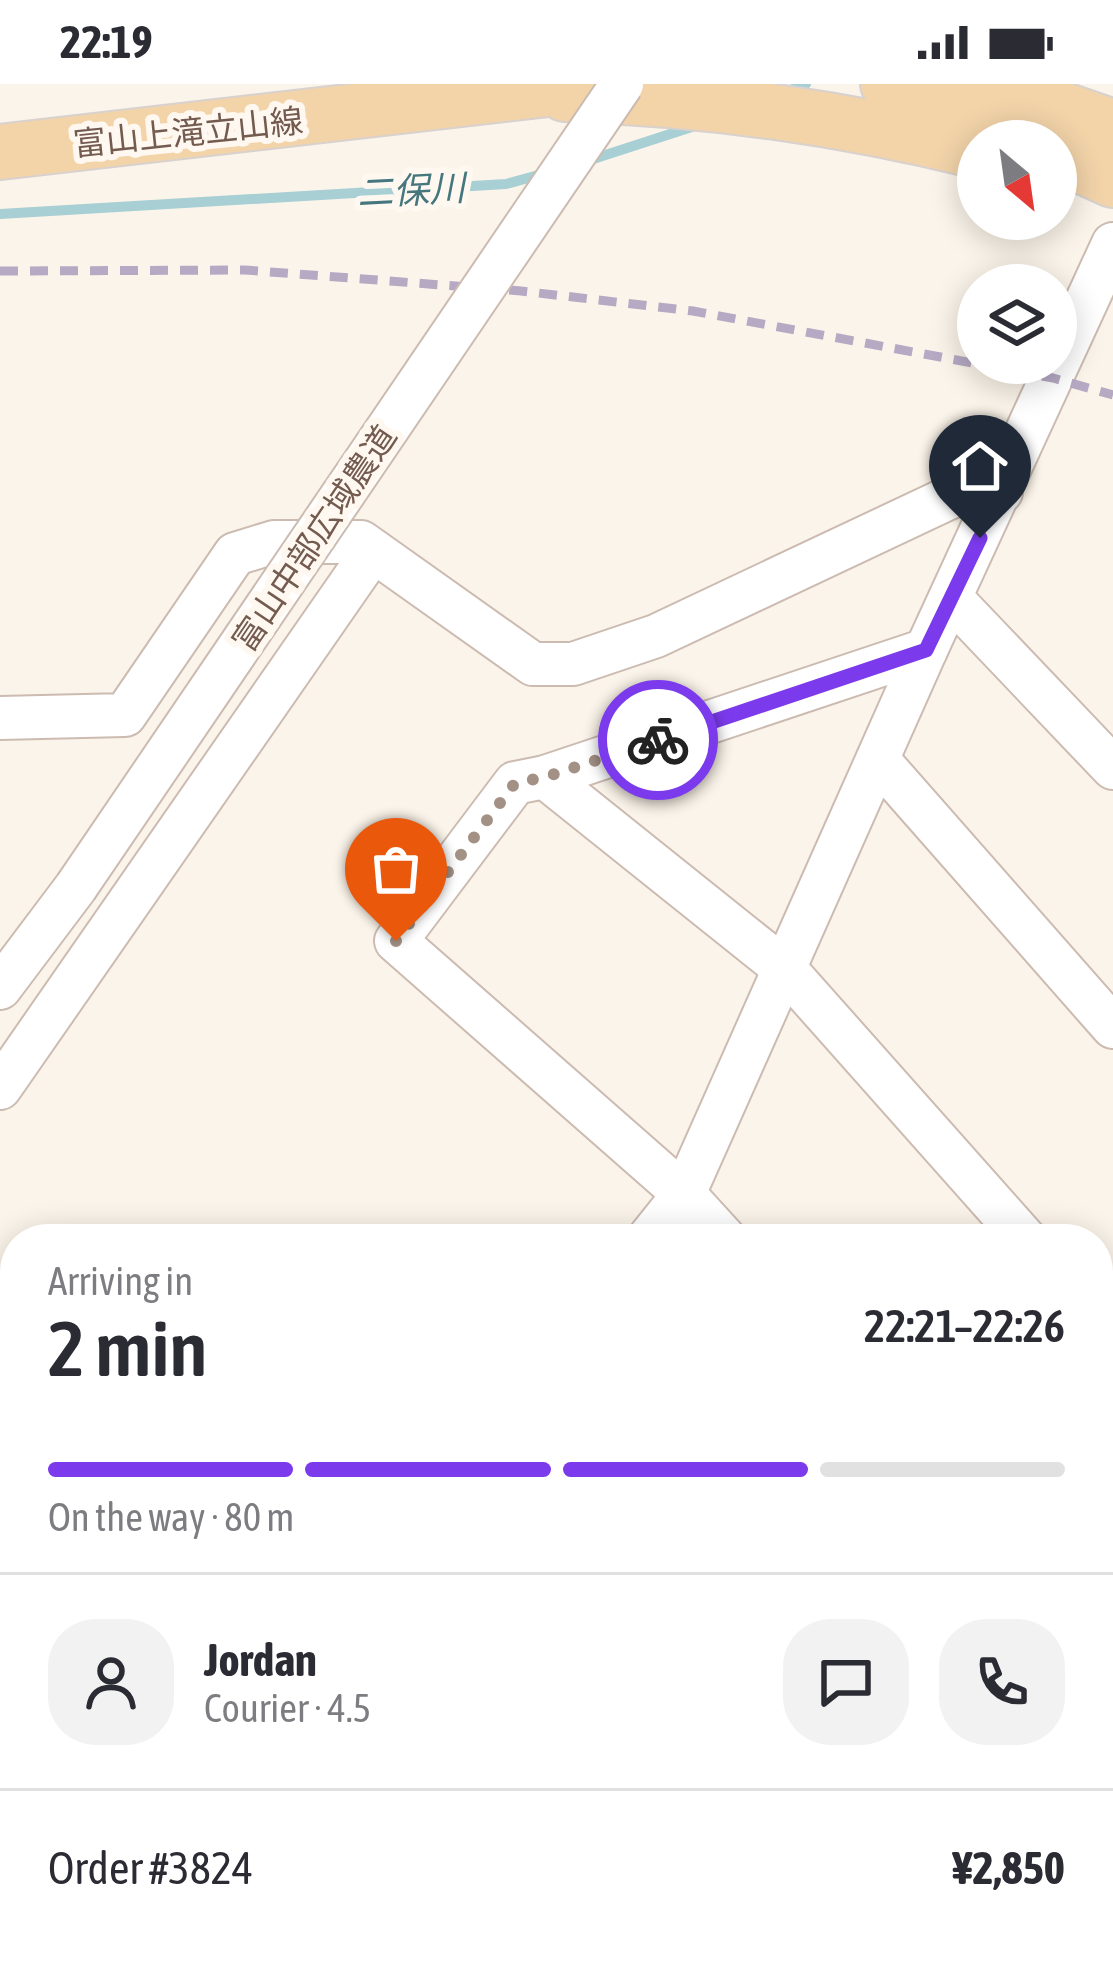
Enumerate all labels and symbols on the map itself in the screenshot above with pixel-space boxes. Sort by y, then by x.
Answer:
street label: 富山上滝立山線 [71,101,305,163]
north arrow [957,120,1077,240]
water label: 二保川 [356,166,470,214]
pin [929,415,1031,538]
street label: 富山中部広域農道 [224,418,404,658]
courier [598,680,718,800]
pin [345,818,447,941]

